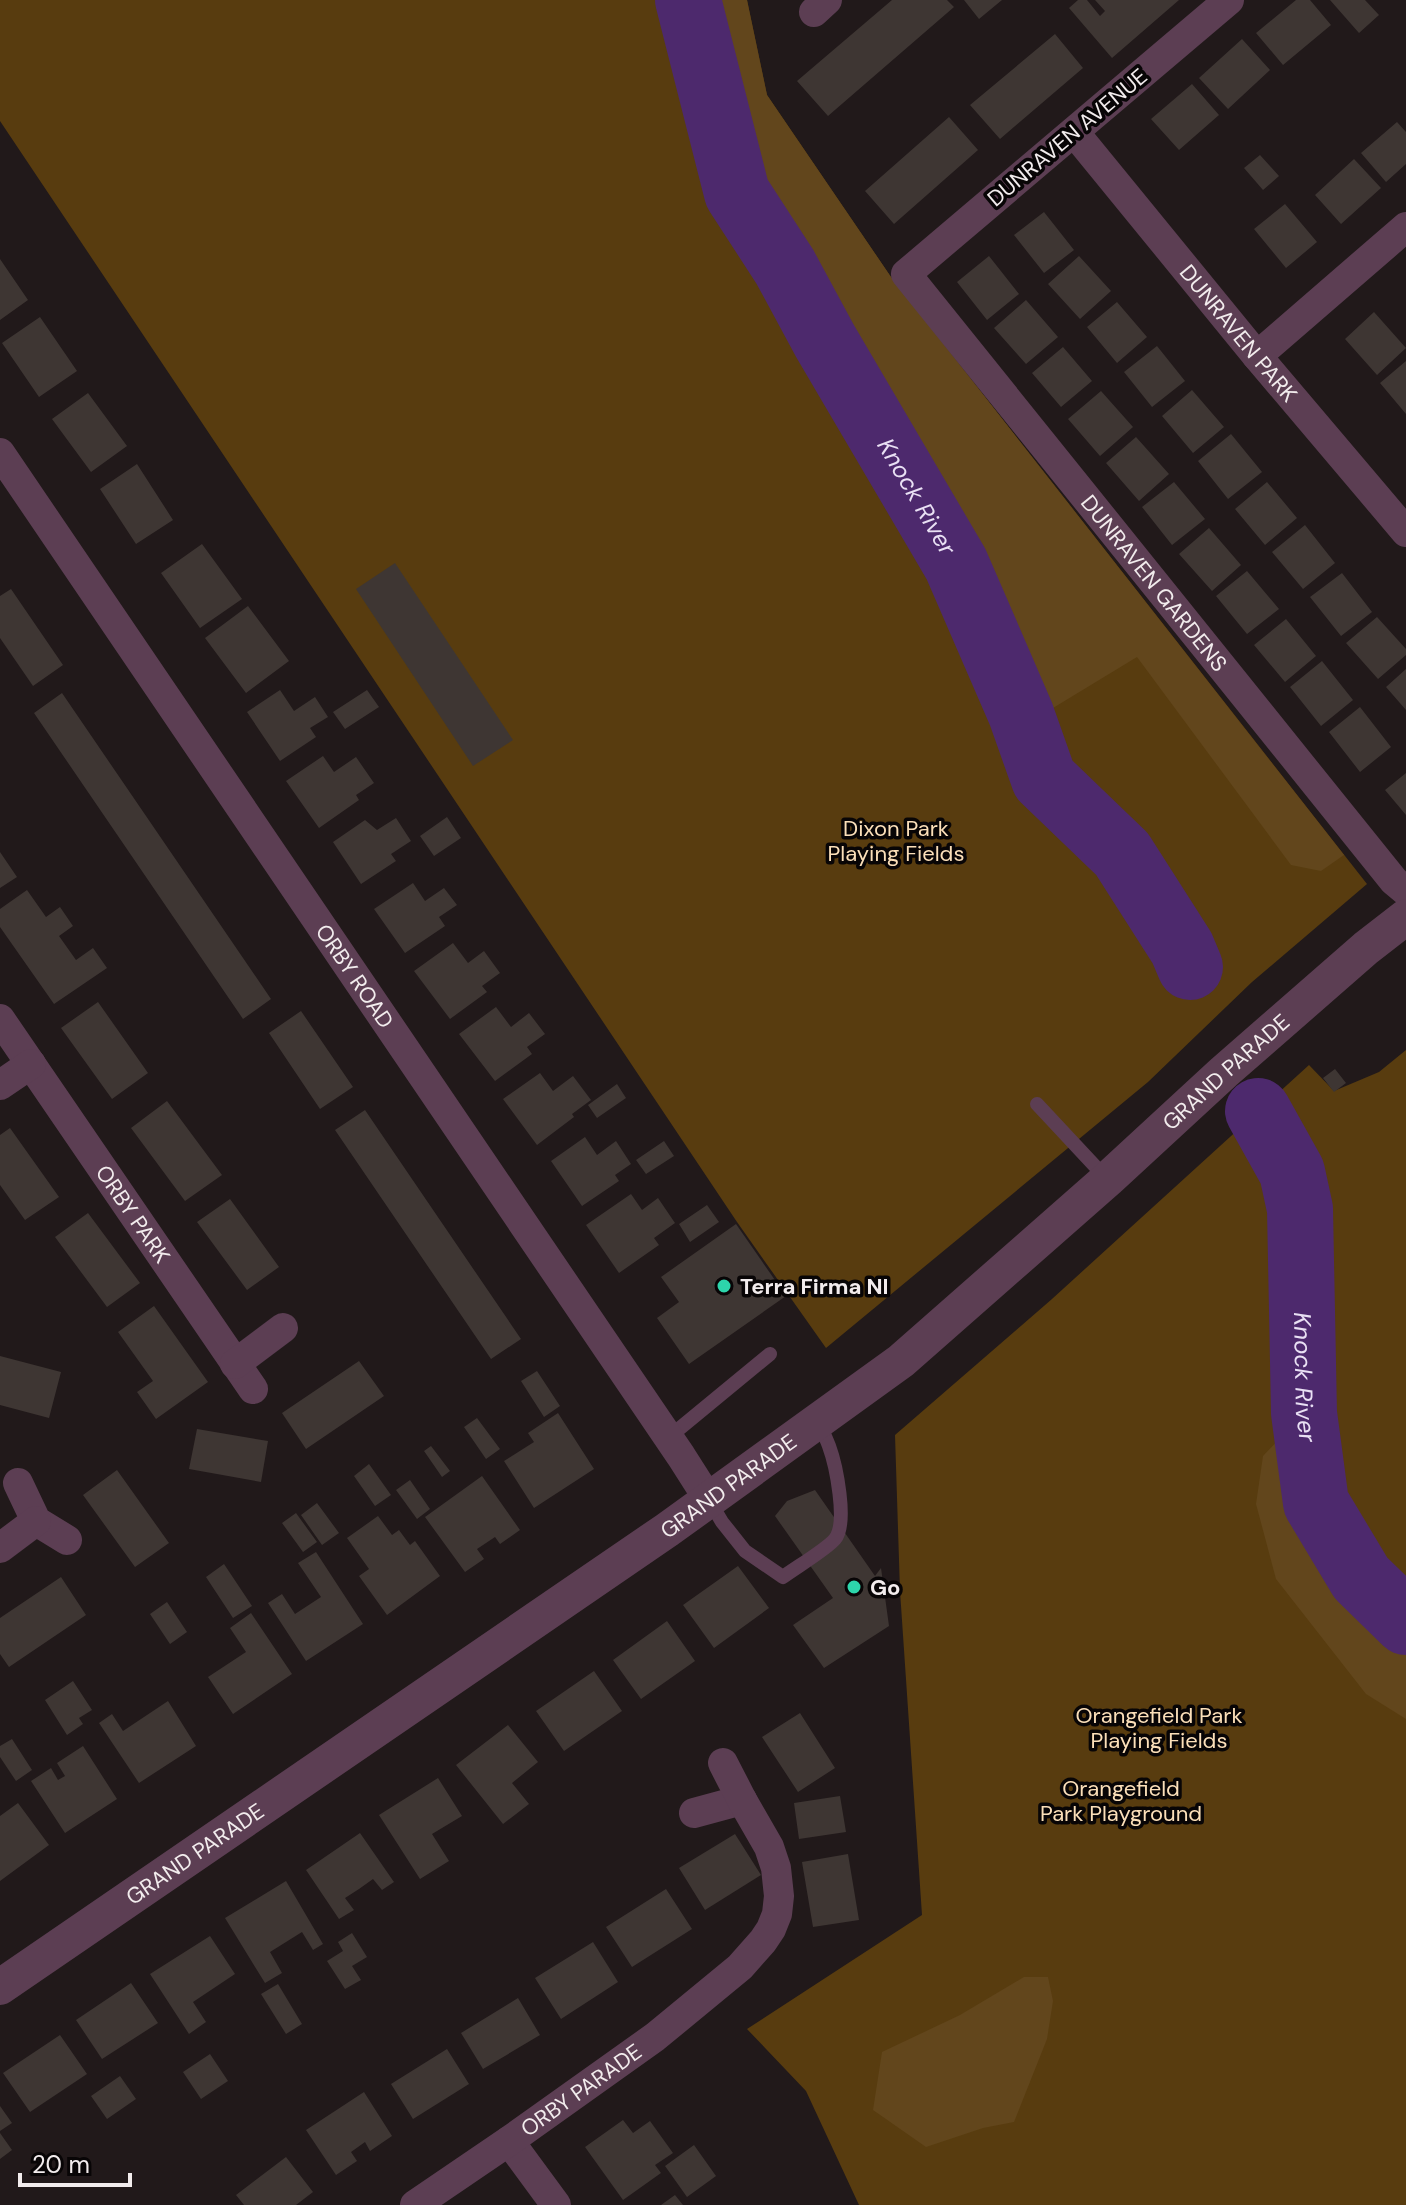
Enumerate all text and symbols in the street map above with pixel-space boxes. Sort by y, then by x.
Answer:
street label: DUNRAVEN AVENUE [981,62,1153,213]
street label: DUNRAVEN PARK [1173,259,1304,408]
water label: Knock River [871,432,964,561]
street label: DUNRAVEN GARDENS [1074,489,1234,678]
park label: Dixon Park Playing Fields [828,814,964,868]
street label: ORBY ROAD [309,918,400,1034]
street label: GRAND PARADE [1156,1008,1296,1137]
street label: ORBY PARK [89,1159,177,1269]
place label: Terra Firma NI [740,1272,889,1301]
marker: Terra Firma NI [715,1277,733,1295]
water label: Knock River [1287,1312,1324,1445]
street label: GRAND PARADE [655,1427,802,1545]
place label: Go [870,1573,901,1602]
marker: Go [845,1578,863,1596]
park label: Orangefield Park Playing Fields [1076,1701,1242,1755]
park label: Orangefield Park Playground [1040,1774,1202,1828]
street label: GRAND PARADE [120,1796,270,1912]
street label: ORBY PARADE [515,2037,647,2143]
scale bar [20,2137,130,2187]
text: 20 m [32,2149,90,2180]

